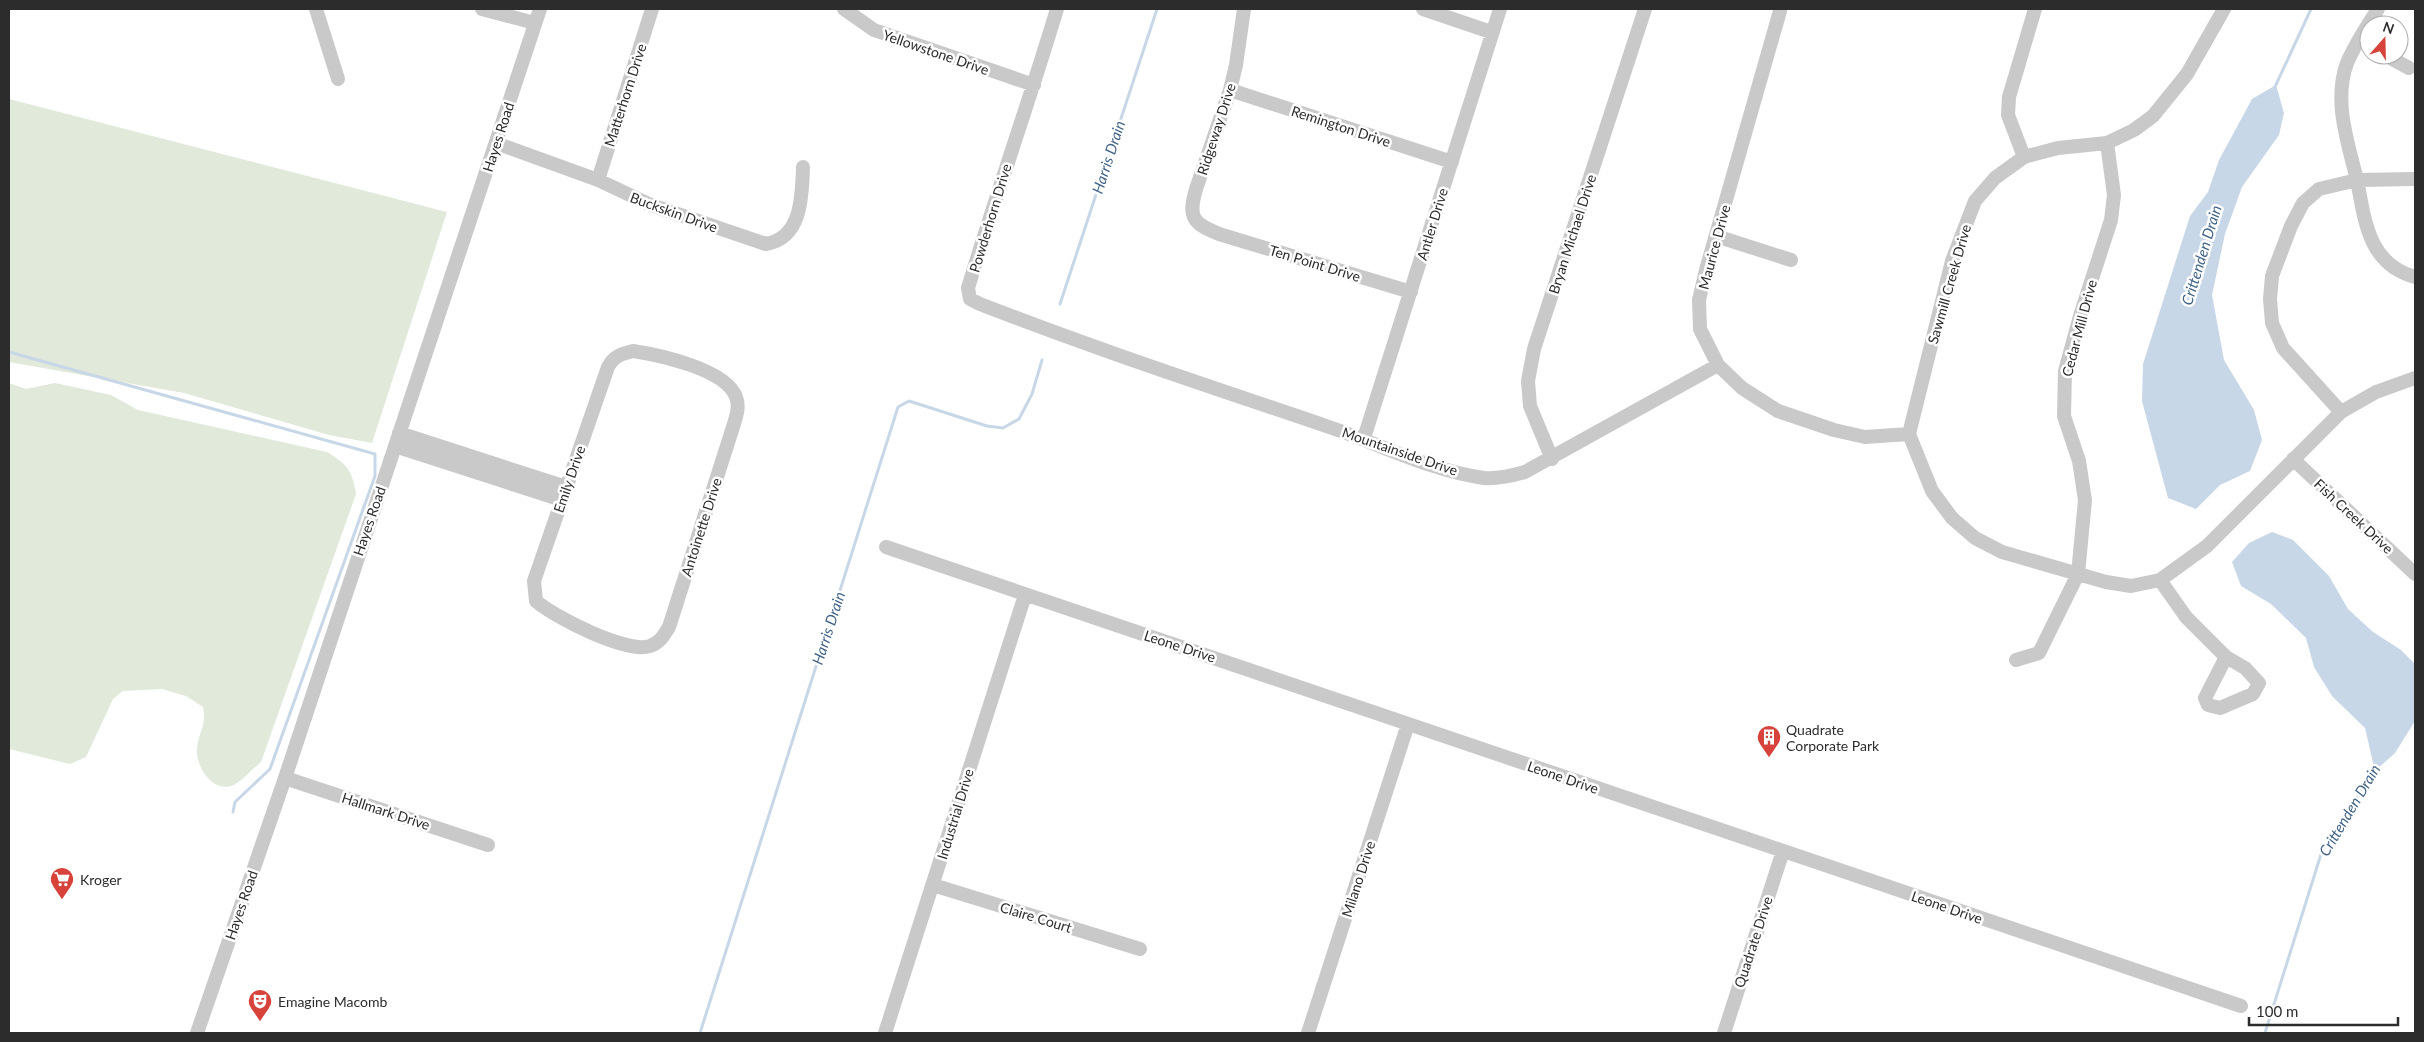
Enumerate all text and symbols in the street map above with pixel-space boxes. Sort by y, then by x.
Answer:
north arrow [2359,15,2409,65]
text: N [2381,17,2397,37]
street label: Yellowstone Drive [881,26,991,78]
street label: Matterhorn Drive [600,41,650,149]
street label: Ridgeway Drive [1193,81,1239,177]
street label: Hayes Road [479,100,517,174]
street label: Remington Drive [1289,102,1393,150]
water label: Harris Drain [1088,118,1128,196]
street label: Powderhorn Drive [965,162,1015,274]
street label: Bryan Michael Drive [1545,172,1599,296]
street label: Antler Drive [1413,186,1451,262]
street label: Buckskin Drive [628,188,720,236]
street label: Maurice Drive [1695,203,1733,291]
water label: Crittenden Drain [2177,203,2225,307]
street label: Sawmill Creek Drive [1924,222,1974,346]
street label: Ten Point Drive [1267,241,1363,285]
street label: Cedar Mill Drive [2058,278,2100,378]
street label: Mountainside Drive [1340,423,1460,479]
street label: Emily Drive [550,443,588,515]
street label: Fish Creek Drive [2311,475,2397,557]
street label: Antoinette Drive [677,476,725,578]
street label: Hayes Road [349,484,389,558]
water label: Harris Drain [808,589,848,667]
street label: Leone Drive [1142,626,1218,666]
place label: Quadrate Corporate Park [1786,721,1880,754]
building icon: Quadrate Corporate Park [1756,724,1782,758]
street label: Leone Drive [1525,757,1601,797]
water label: Crittenden Drain [2315,761,2383,859]
street label: Industrial Drive [933,767,977,861]
street label: Hallmark Drive [340,789,432,833]
street label: Milano Drive [1338,839,1378,919]
supermarket icon: Kroger [49,866,75,900]
street label: Hayes Road [221,868,261,942]
place label: Kroger [80,871,122,888]
street label: Leone Drive [1909,887,1985,927]
street label: Quadrate Drive [1730,894,1776,990]
street label: Claire Court [998,898,1074,936]
theatre icon: Emagine Macomb [247,988,273,1022]
place label: Emagine Macomb [278,993,388,1010]
scale bar [2249,994,2398,1026]
text: 100 m [2256,1002,2298,1020]

